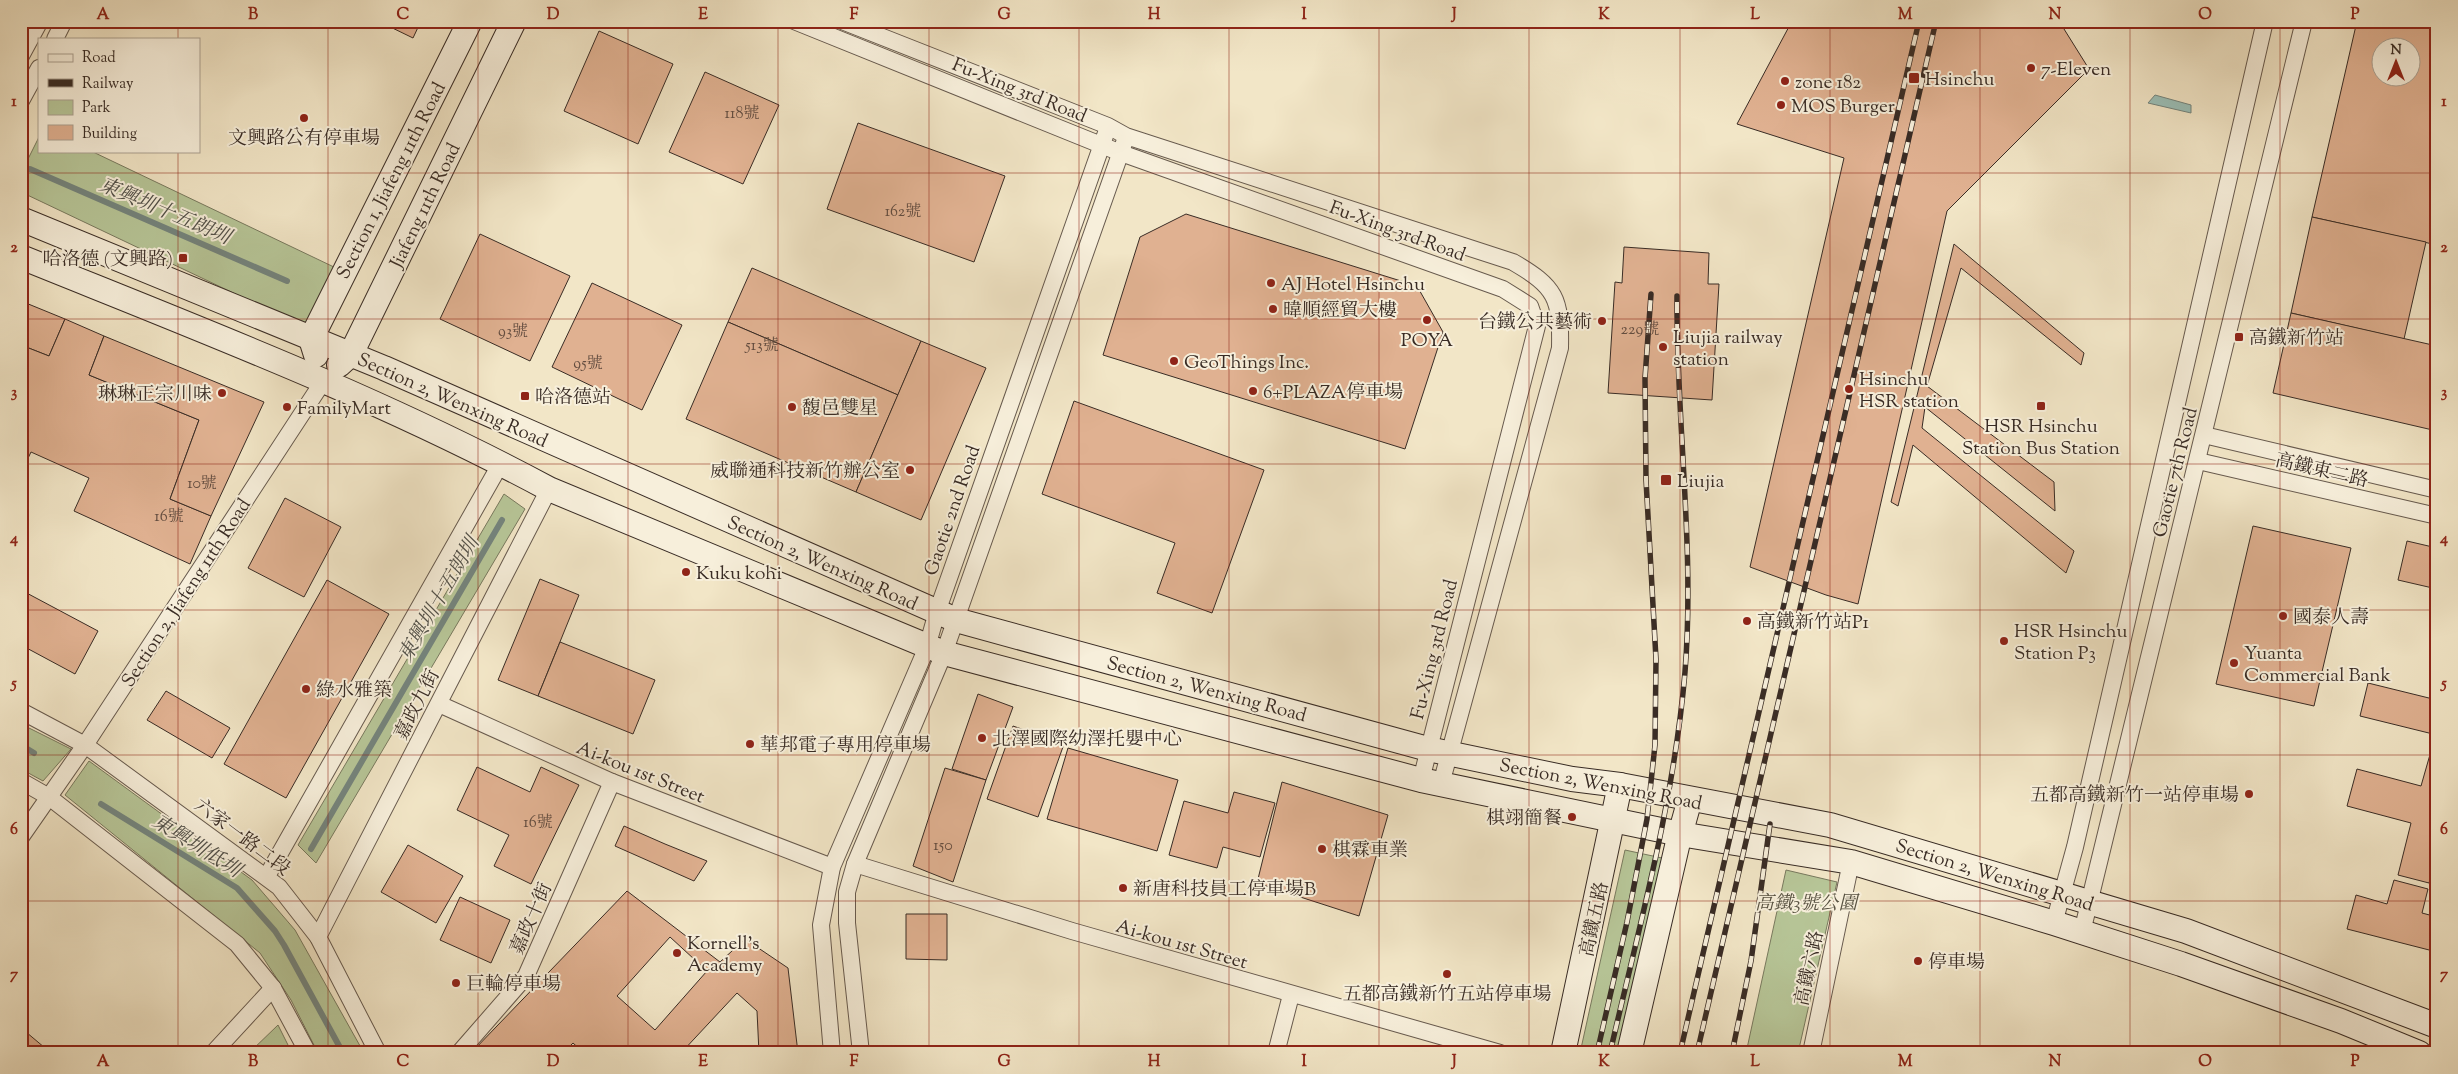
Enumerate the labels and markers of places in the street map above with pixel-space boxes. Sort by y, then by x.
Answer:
place label: 7-Eleven [2041,57,2111,84]
marker: 7-Eleven [2025,62,2037,74]
place label: Hsinchu [1925,67,1994,94]
place label: zone 182 [1795,70,1861,97]
marker: Hsinchu [1907,71,1921,85]
marker: zone 182 [1779,75,1791,87]
place label: MOS Burger [1791,94,1895,121]
marker: MOS Burger [1775,99,1787,111]
marker: 文興路公有停車場 [298,112,310,124]
place label: 文興路公有停車場 [228,126,380,153]
place label: 哈洛德 (文興路) [43,247,173,274]
marker: 哈洛德 (文興路) [177,252,189,264]
place label: AJ Hotel Hsinchu [1281,272,1425,299]
marker: AJ Hotel Hsinchu [1265,277,1277,289]
place label: 暐順經貿大樓 [1283,298,1397,325]
marker: 暐順經貿大樓 [1267,303,1279,315]
place label: 台鐵公共藝術 [1478,310,1592,337]
marker: POYA [1421,314,1433,326]
marker: 台鐵公共藝術 [1596,315,1608,327]
place label: Liujia railway station [1673,325,1783,374]
place label: 高鐵新竹站 [2249,326,2344,353]
place label: POYA [1401,328,1454,355]
marker: 高鐵新竹站 [2233,331,2245,343]
marker: Liujia railway station [1657,341,1669,353]
place label: GeoThings Inc. [1184,350,1309,377]
marker: GeoThings Inc. [1168,355,1180,367]
place label: Hsinchu HSR station [1859,367,1959,416]
place label: 6+PLAZA停車場 [1263,380,1403,407]
place label: 琳琳正宗川味 [98,382,212,409]
marker: Hsinchu HSR station [1843,383,1855,395]
place label: 哈洛德站 [535,385,611,412]
marker: 6+PLAZA停車場 [1247,385,1259,397]
marker: 琳琳正宗川味 [216,387,228,399]
marker: 哈洛德站 [519,390,531,402]
place label: FamilyMart [297,396,391,423]
place label: 馥邑雙星 [802,396,878,423]
marker: HSR Hsinchu Station Bus Station [2035,400,2047,412]
marker: FamilyMart [281,401,293,413]
marker: 馥邑雙星 [786,401,798,413]
place label: HSR Hsinchu Station Bus Station [1962,414,2120,463]
place label: 威聯通科技新竹辦公室 [710,459,900,486]
marker: 威聯通科技新竹辦公室 [904,464,916,476]
place label: Liujia [1677,469,1724,496]
marker: Liujia [1659,473,1673,487]
place label: Kuku kohi [696,561,782,588]
marker: Kuku kohi [680,566,692,578]
place label: 國泰人壽 [2293,605,2369,632]
place label: 高鐵新竹站P1 [1757,610,1869,637]
marker: 國泰人壽 [2277,610,2289,622]
marker: 高鐵新竹站P1 [1741,615,1753,627]
place label: HSR Hsinchu Station P3 [2014,619,2127,668]
marker: HSR Hsinchu Station P3 [1998,635,2010,647]
place label: Yuanta Commercial Bank [2244,641,2391,690]
marker: Yuanta Commercial Bank [2228,657,2240,669]
place label: 綠水雅築 [316,678,392,705]
marker: 綠水雅築 [300,683,312,695]
place label: 北澤國際幼澤托嬰中心 [992,727,1182,754]
marker: 北澤國際幼澤托嬰中心 [976,732,988,744]
place label: 華邦電子專用停車場 [760,733,931,760]
marker: 華邦電子專用停車場 [744,738,756,750]
place label: 五都高鐵新竹一站停車場 [2030,783,2239,810]
marker: 五都高鐵新竹一站停車場 [2243,788,2255,800]
place label: 棋翊簡餐 [1486,806,1562,833]
marker: 棋翊簡餐 [1566,811,1578,823]
place label: 棋霖車業 [1332,838,1408,865]
marker: 棋霖車業 [1316,843,1328,855]
place label: 新唐科技員工停車場B [1133,877,1316,904]
marker: 新唐科技員工停車場B [1117,882,1129,894]
place label: Kornell's Academy [687,931,763,980]
marker: Kornell's Academy [671,947,683,959]
place label: 停車場 [1928,950,1985,977]
marker: 停車場 [1912,955,1924,967]
marker: 五都高鐵新竹五站停車場 [1441,968,1453,980]
place label: 巨輪停車場 [466,972,561,999]
marker: 巨輪停車場 [450,977,462,989]
place label: 五都高鐵新竹五站停車場 [1342,982,1552,1009]

